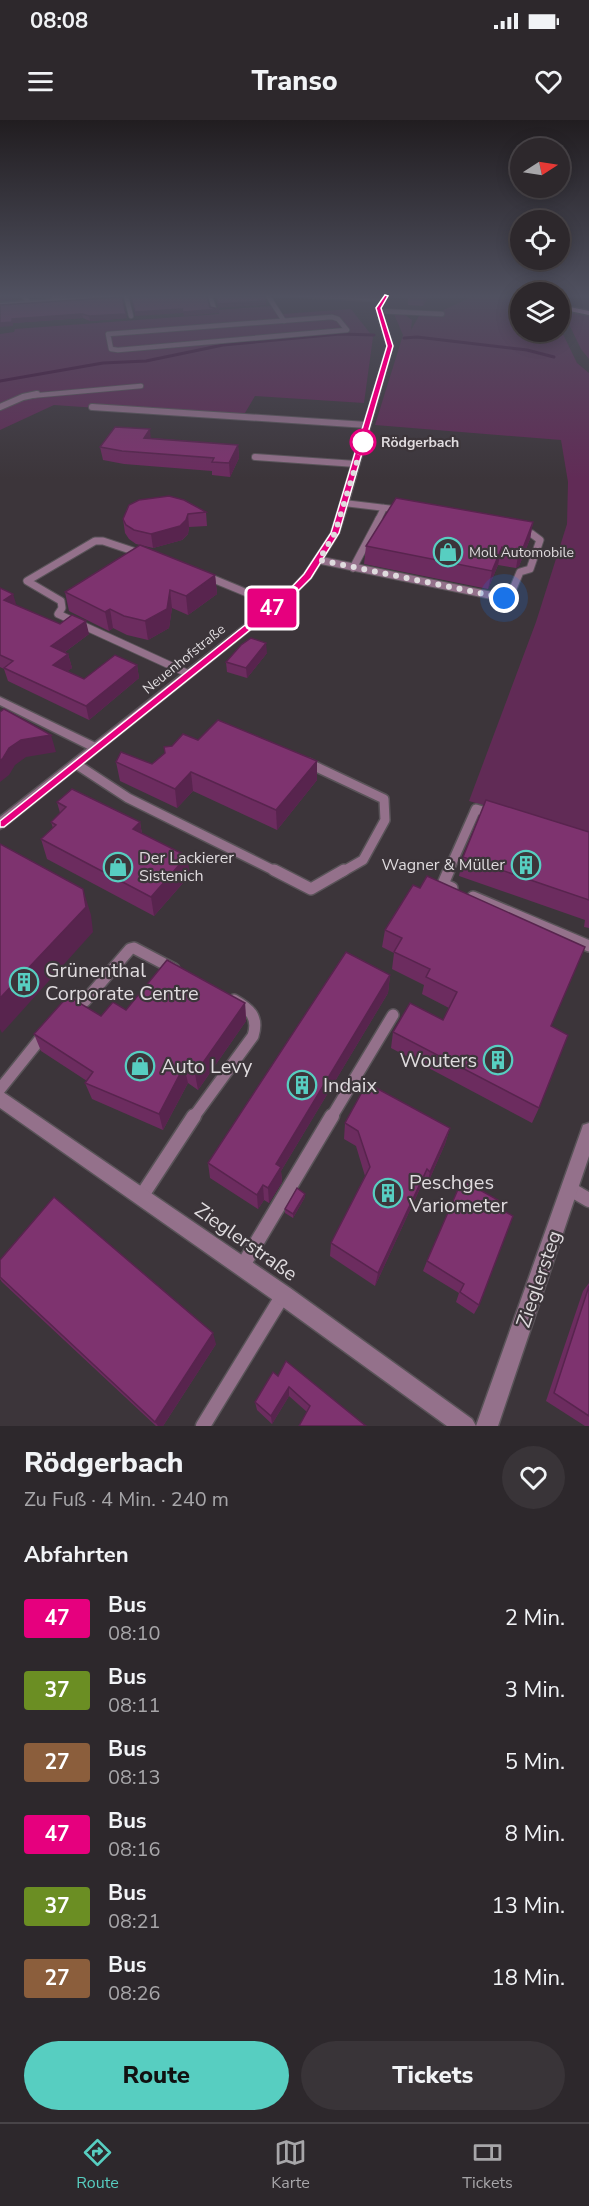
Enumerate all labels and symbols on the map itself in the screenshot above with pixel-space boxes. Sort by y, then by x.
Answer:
north arrow [510,138,570,198]
marker: Rödgerbach [350,429,376,455]
place label: Rödgerbach [381,433,459,452]
shop icon: Moll Automobile [432,536,464,568]
place label: Moll Automobile [469,543,574,562]
your location [489,583,519,613]
line badge: 47 [245,588,299,628]
street label: Neuenhofstraße [139,620,229,698]
place label: Der Lackierer Sistenich [139,847,234,887]
building icon: Wagner & Müller [510,849,542,881]
shop icon: Der Lackierer Sistenich [102,851,134,883]
place label: Wagner & Müller [382,854,505,876]
place label: Grünenthal Corporate Centre [45,957,199,1007]
building icon: Grünenthal Corporate Centre [8,966,40,998]
building icon: Wouters [482,1044,514,1076]
place label: Wouters [400,1047,477,1074]
shop icon: Auto Levy [124,1050,156,1082]
place label: Auto Levy [161,1053,253,1080]
building icon: Indaix [286,1069,318,1101]
place label: Indaix [323,1072,377,1099]
place label: Peschges Variometer [408,1169,508,1219]
building icon: Peschges Variometer [372,1177,404,1209]
street label: Zieglerstraße [189,1197,303,1287]
street label: Zieglersteg [510,1227,568,1331]

